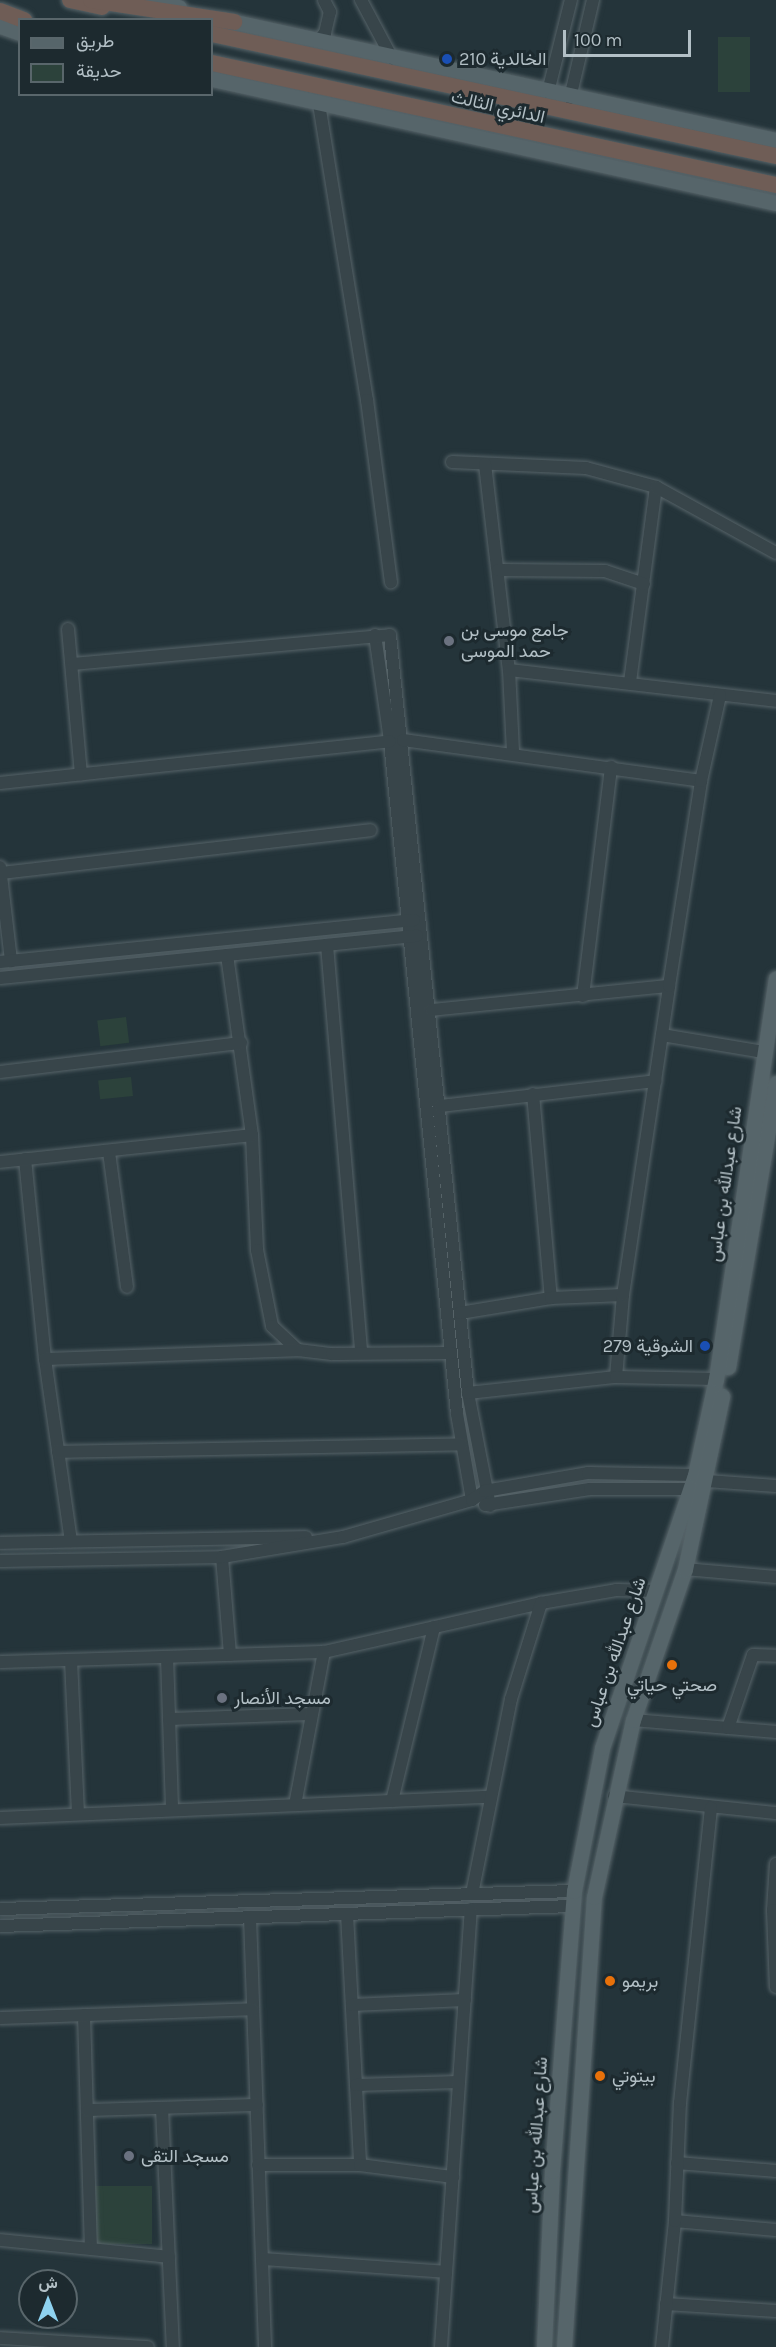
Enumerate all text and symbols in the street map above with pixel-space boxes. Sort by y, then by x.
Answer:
legend [18,18,213,96]
scale bar [566,18,694,56]
text: 100 m [574,29,622,51]
text: طريق [76,30,114,52]
place label: الخالدية 210 [459,48,546,70]
marker: الخالدية 210 [440,52,454,66]
text: حديقة [76,60,122,82]
street label: الدائري الثالث [449,86,547,128]
place label: جامع موسى بن حمد الموسى [461,620,568,662]
marker: جامع موسى بن حمد الموسى [442,634,456,648]
street label: شارع عبدالله بن عباس [703,1105,747,1263]
place label: الشوقية 279 [603,1335,693,1357]
marker: الشوقية 279 [698,1339,712,1353]
street label: شارع عبدالله بن عباس [579,1574,651,1730]
marker: صحتي حياتي [665,1658,679,1672]
place label: صحتي حياتي [627,1674,717,1696]
place label: مسجد الأنصار [234,1687,331,1709]
marker: مسجد الأنصار [215,1691,229,1705]
place label: بريمو [622,1970,658,1992]
marker: بريمو [603,1974,617,1988]
street label: شارع عبدالله بن عباس [520,2056,552,2214]
place label: بيتوتي [612,2065,655,2087]
marker: بيتوتي [593,2069,607,2083]
place label: مسجد التقى [141,2145,229,2167]
marker: مسجد التقى [122,2149,136,2163]
north arrow [18,2269,78,2329]
text: ش [38,2273,58,2292]

